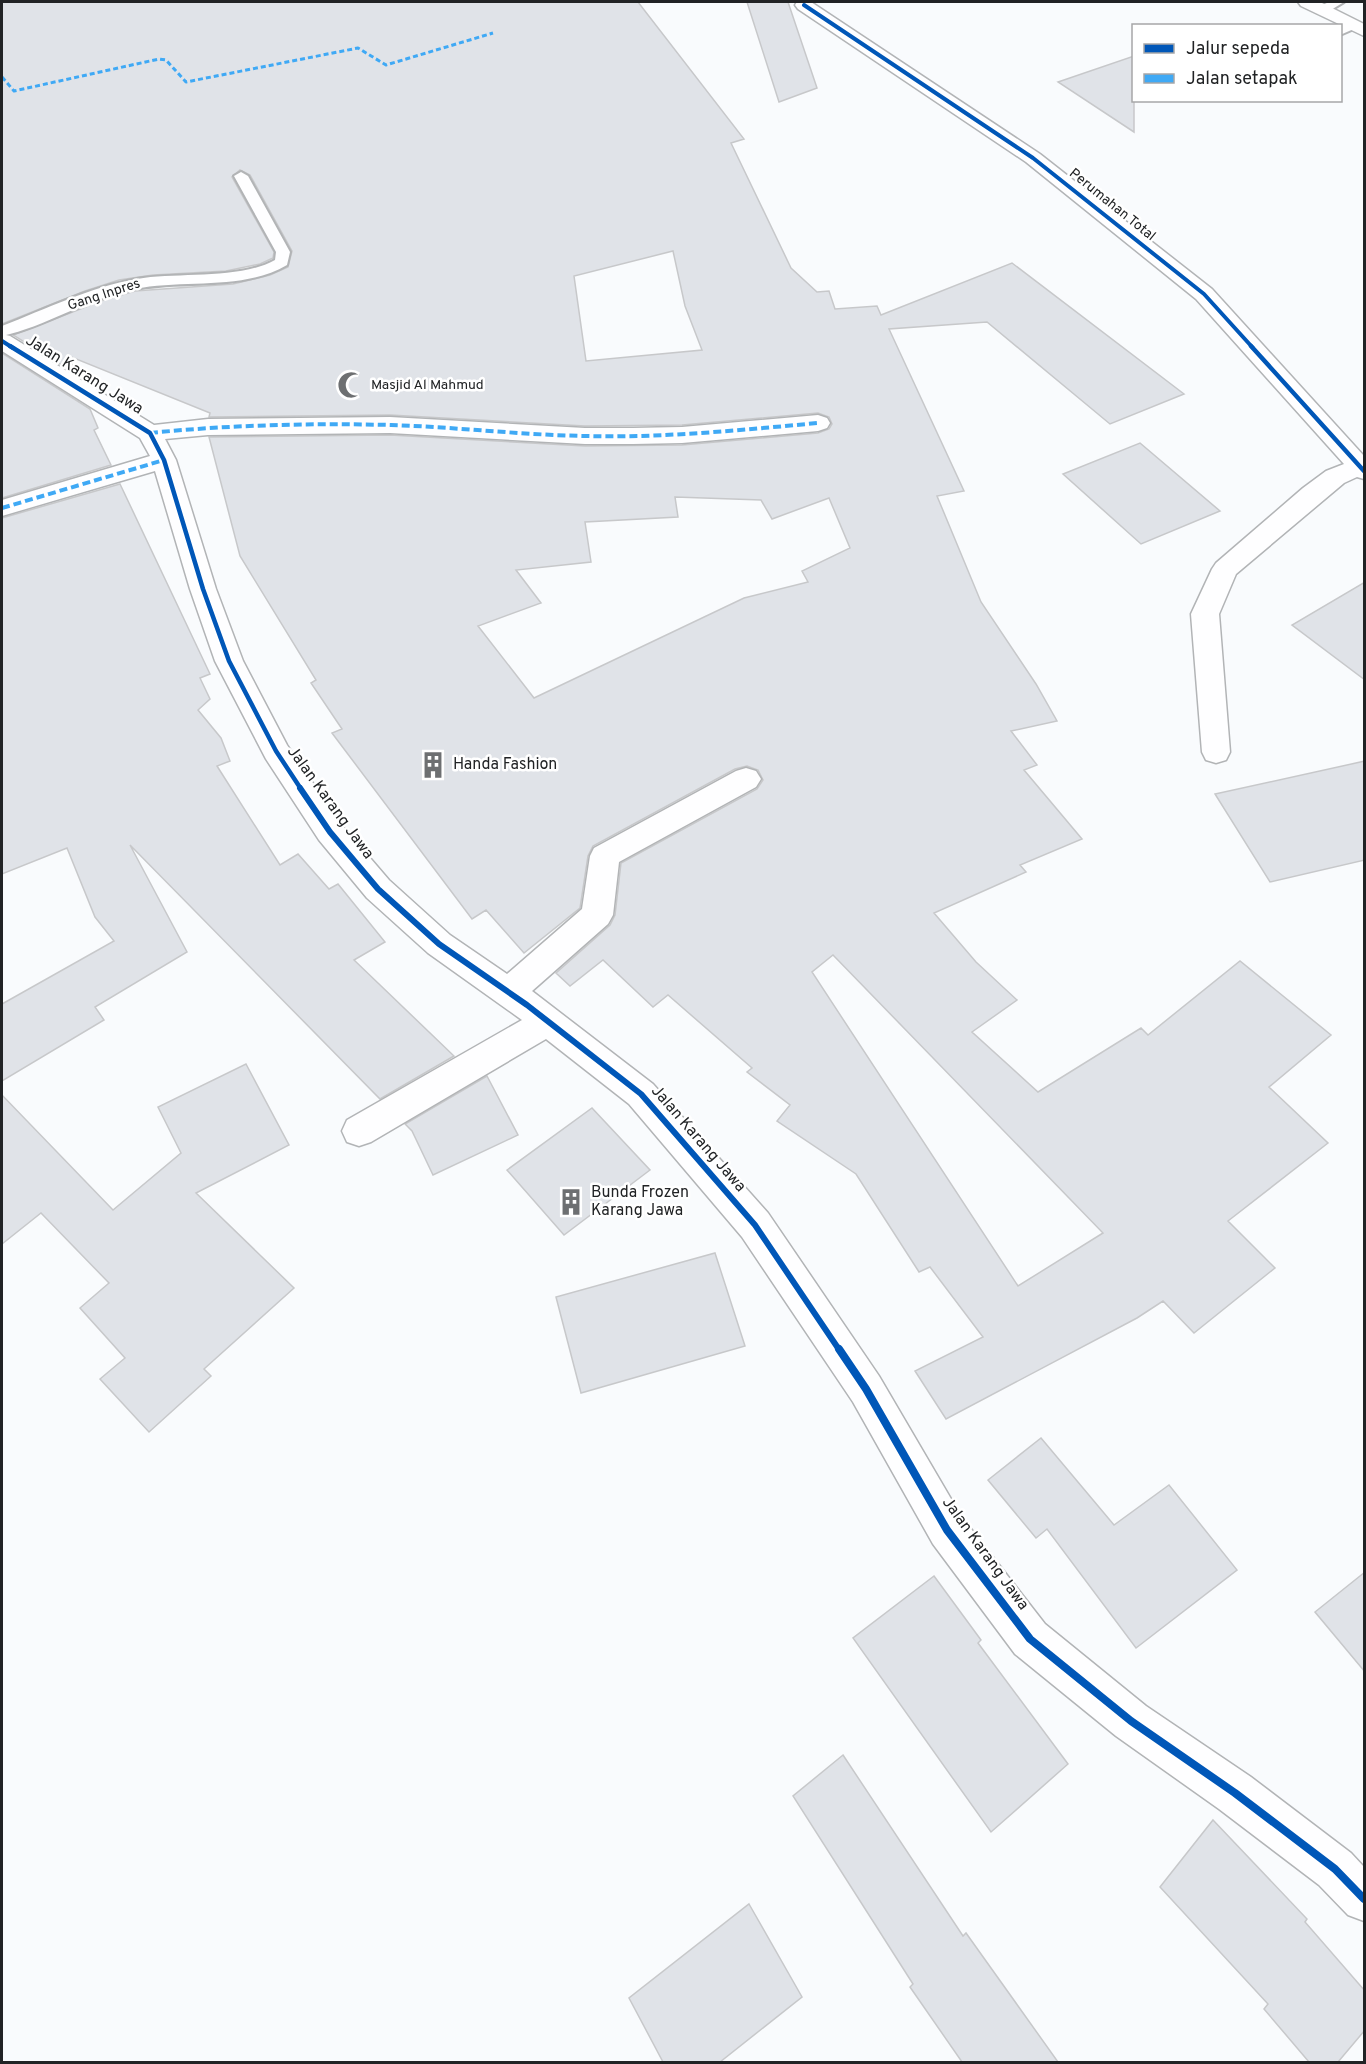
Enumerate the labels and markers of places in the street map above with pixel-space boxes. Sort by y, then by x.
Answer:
mosque icon: Masjid Al Mahmud [336,370,366,400]
place label: Masjid Al Mahmud [371,377,484,394]
building icon: Handa Fashion [418,750,448,780]
place label: Handa Fashion [453,755,557,775]
place label: Bunda Frozen Karang Jawa [591,1183,689,1221]
building icon: Bunda Frozen Karang Jawa [556,1187,586,1217]

